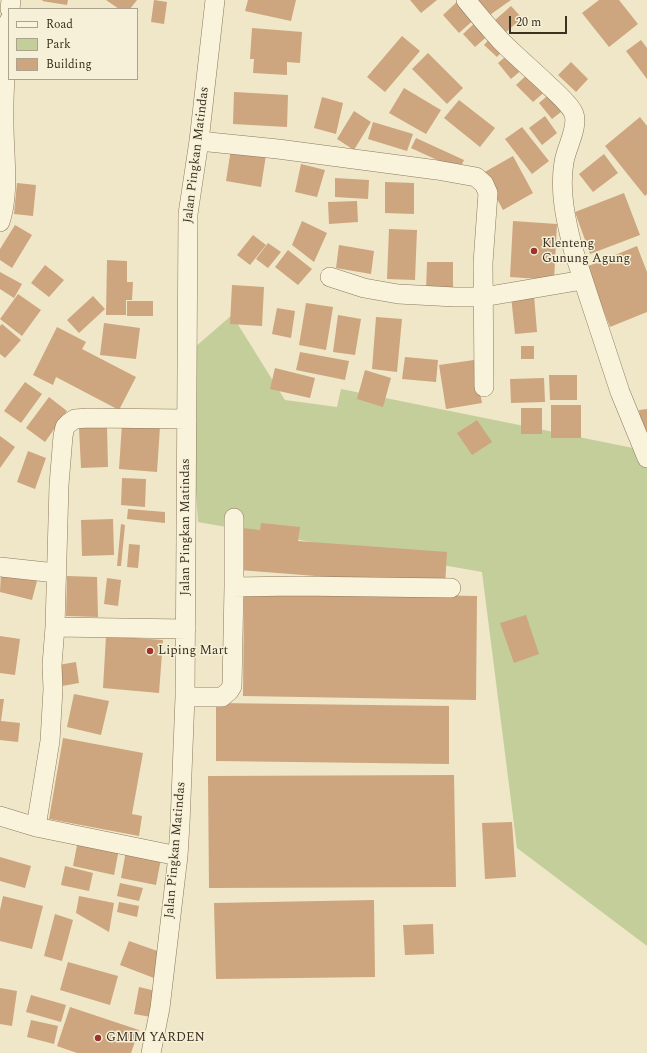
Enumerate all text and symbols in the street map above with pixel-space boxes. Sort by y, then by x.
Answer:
legend [8,8,138,80]
scale bar [511,8,569,34]
text: 20 m [516,13,541,32]
text: Road [46,15,73,34]
text: Park [46,35,71,54]
text: Building [46,55,92,74]
street label: Jalan Pingkan Matindas [181,86,213,224]
place label: Klenteng Gunung Agung [542,236,630,267]
marker: Klenteng Gunung Agung [529,246,539,256]
street label: Jalan Pingkan Matindas [178,458,194,596]
place label: Liping Mart [158,643,228,659]
marker: Liping Mart [145,646,155,656]
street label: Jalan Pingkan Matindas [162,781,190,919]
place label: GMIM YARDEN [106,1030,205,1046]
marker: GMIM YARDEN [93,1033,103,1043]

